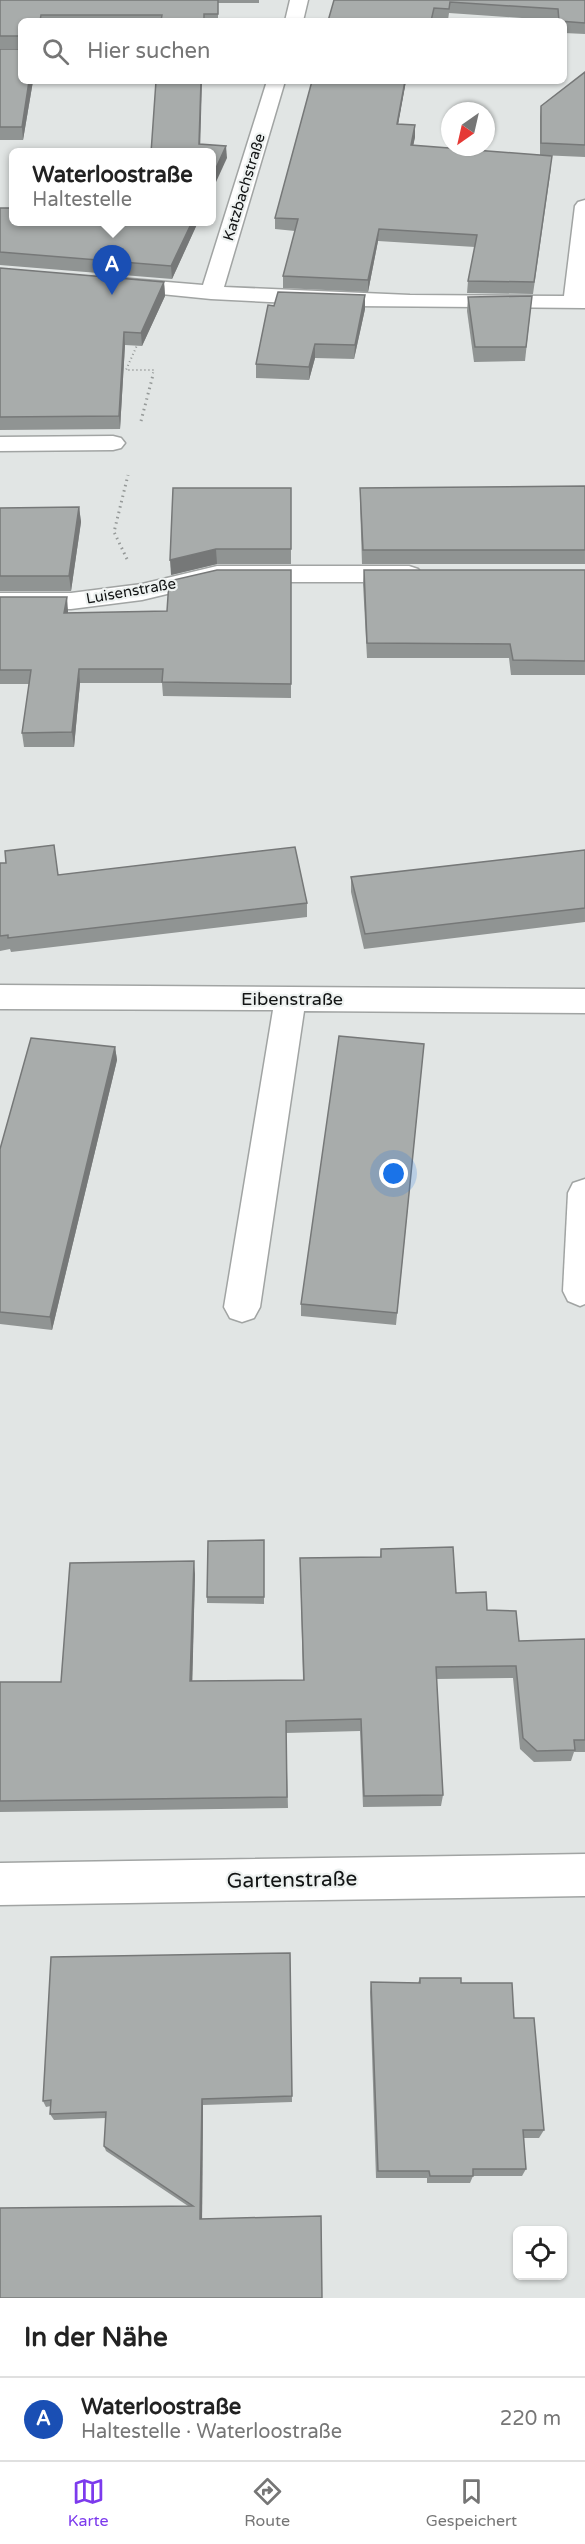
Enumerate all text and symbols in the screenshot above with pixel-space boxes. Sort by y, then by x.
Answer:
search box [18,18,567,84]
icon: search [39,35,72,68]
text: Hier suchen [87,38,210,64]
north arrow [441,102,495,156]
street label: Katzbachstraße [219,131,269,243]
popup [9,148,216,226]
text: Waterloostraße [32,162,193,188]
text: Haltestelle [32,188,132,212]
pin: A [92,246,132,295]
street label: Luisenstraße [85,574,177,608]
street label: Eibenstraße [241,988,343,1010]
your location [379,1159,408,1188]
street label: Gartenstraße [226,1866,358,1894]
map controls [513,2226,567,2280]
button: locate [513,2226,567,2280]
text: In der Nähe [24,2322,168,2353]
text: Waterloostraße [81,2394,241,2420]
text: A [36,2407,51,2431]
text: 220 m [500,2407,561,2431]
text: Haltestelle · Waterloostraße [81,2420,342,2444]
tab: Karte [68,2475,109,2531]
tab: Route [244,2475,290,2531]
tab: Gespeichert [426,2475,517,2531]

